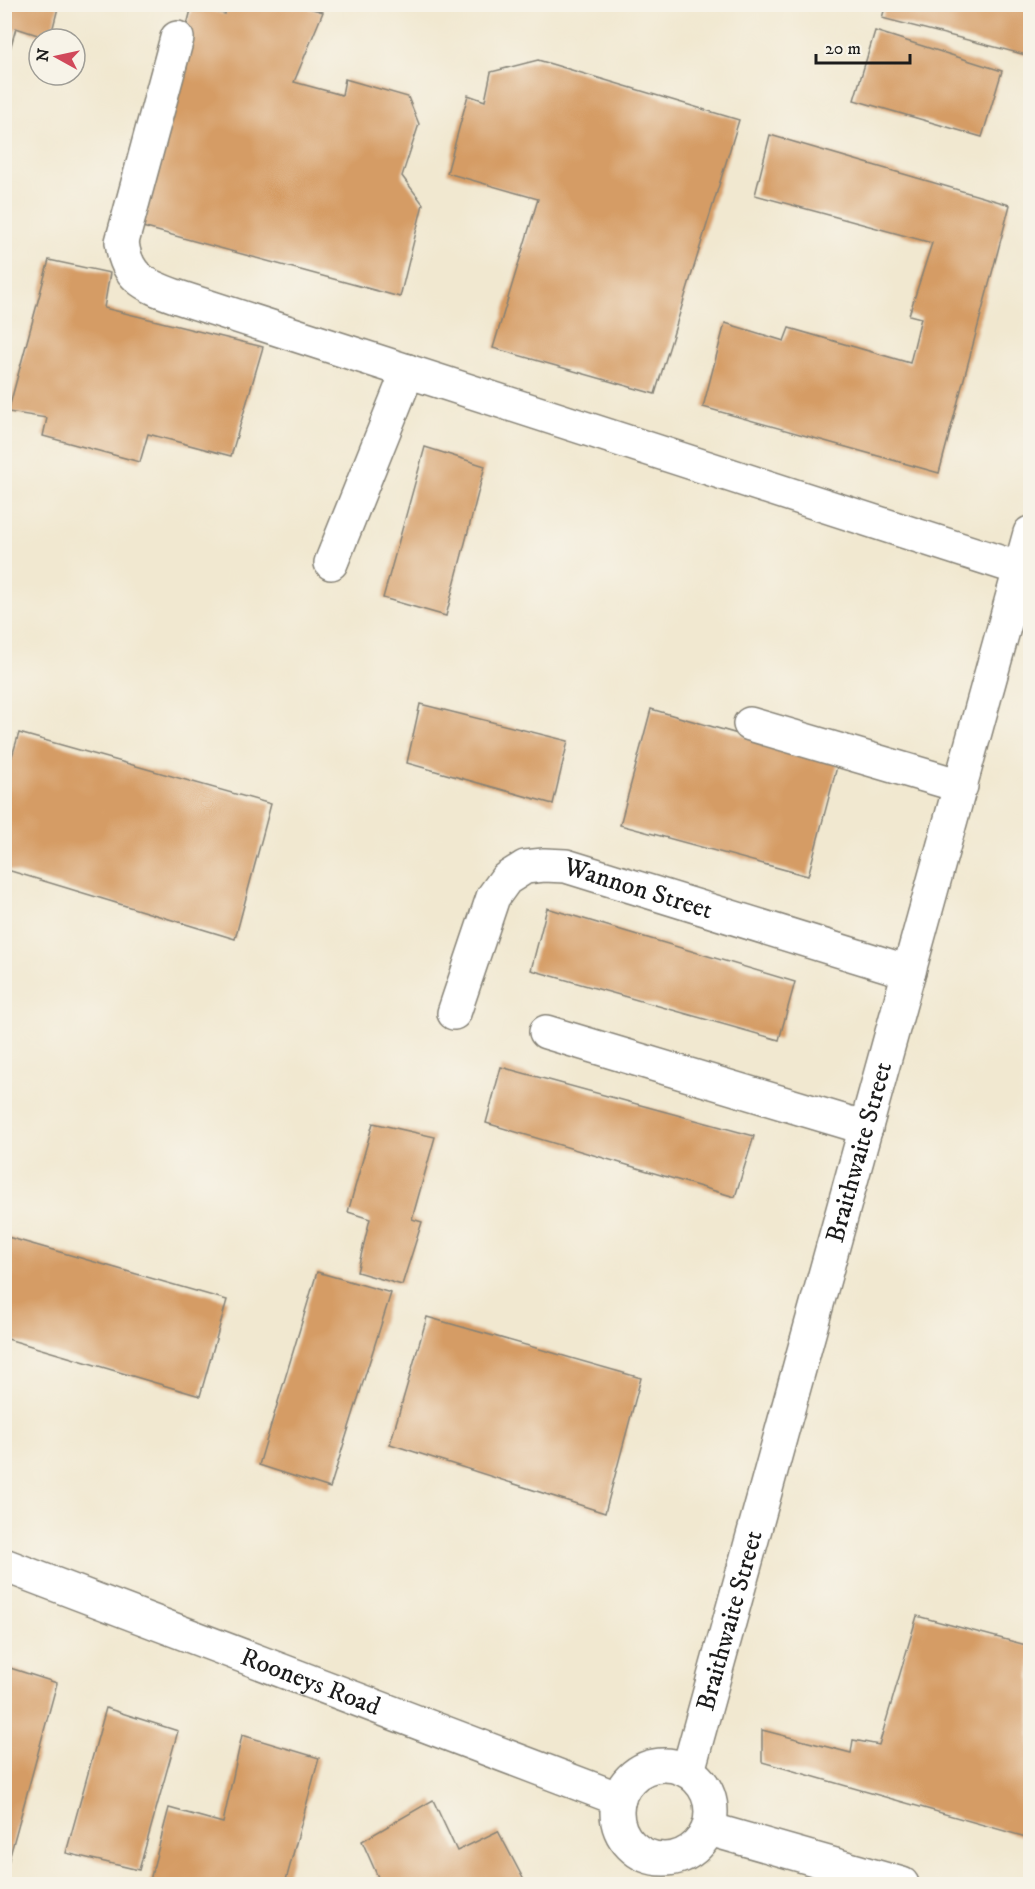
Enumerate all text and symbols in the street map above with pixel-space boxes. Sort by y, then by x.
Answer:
north arrow [27,27,87,87]
scale bar [816,27,910,65]
text: 20 m [825,38,861,60]
text: N [32,47,54,63]
street label: Wannon Street [559,850,717,927]
street label: Braithwaite Street [818,1058,900,1246]
street label: Braithwaite Street [689,1527,770,1715]
street label: Rooneys Road [236,1640,385,1723]

